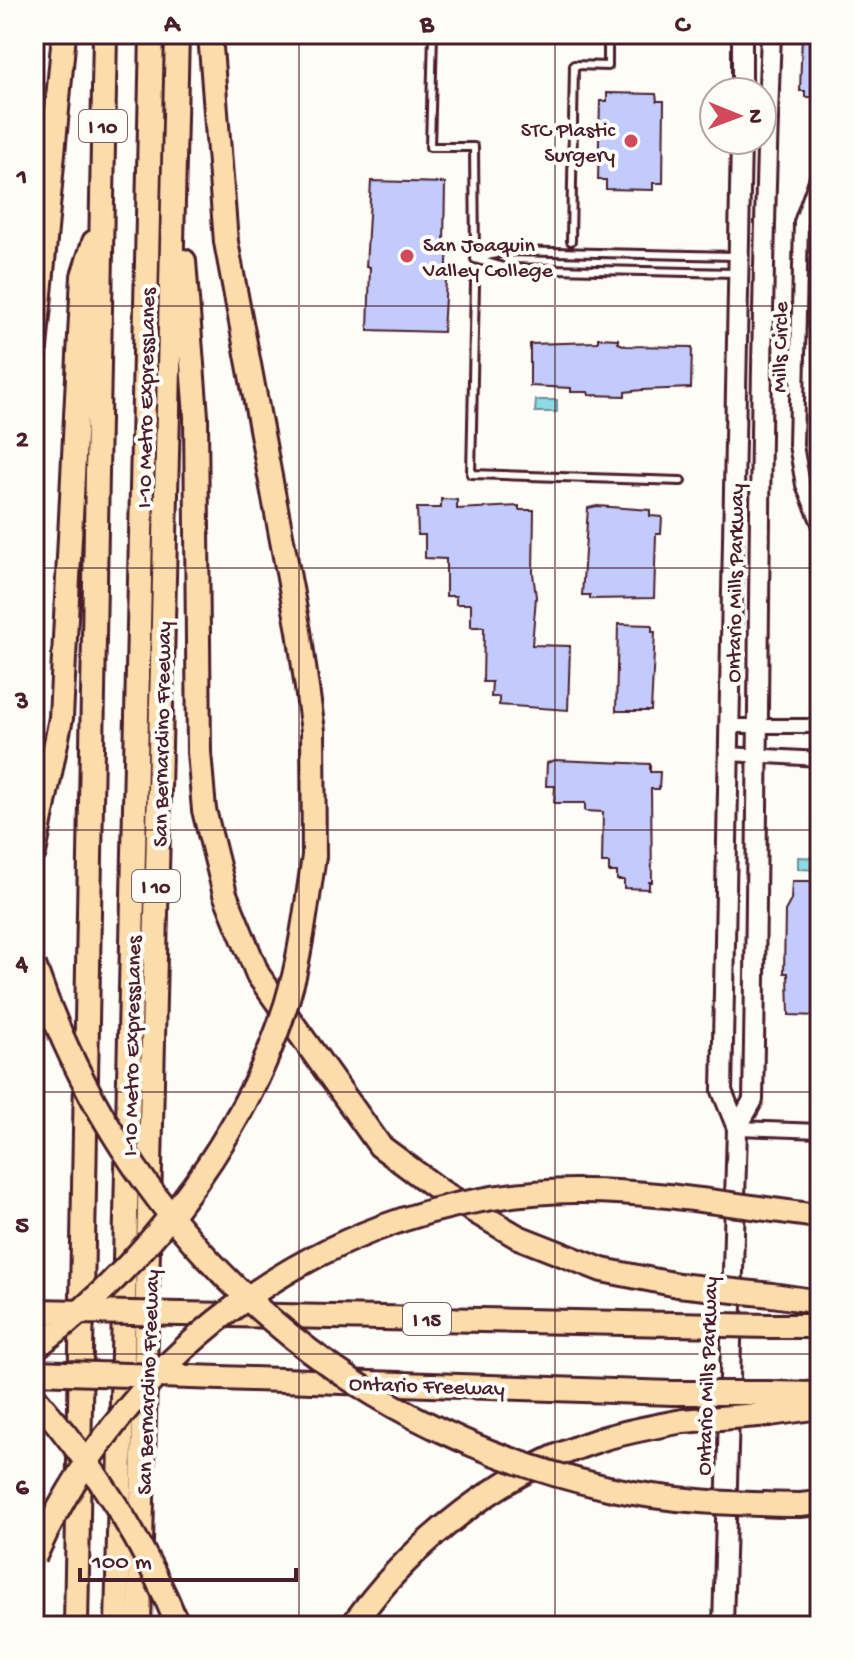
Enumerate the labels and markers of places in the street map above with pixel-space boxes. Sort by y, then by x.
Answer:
place label: STC Plastic Surgery [521,119,617,170]
marker: STC Plastic Surgery [622,132,640,150]
place label: San Joaquin Valley College [422,234,553,285]
marker: San Joaquin Valley College [398,247,416,265]

